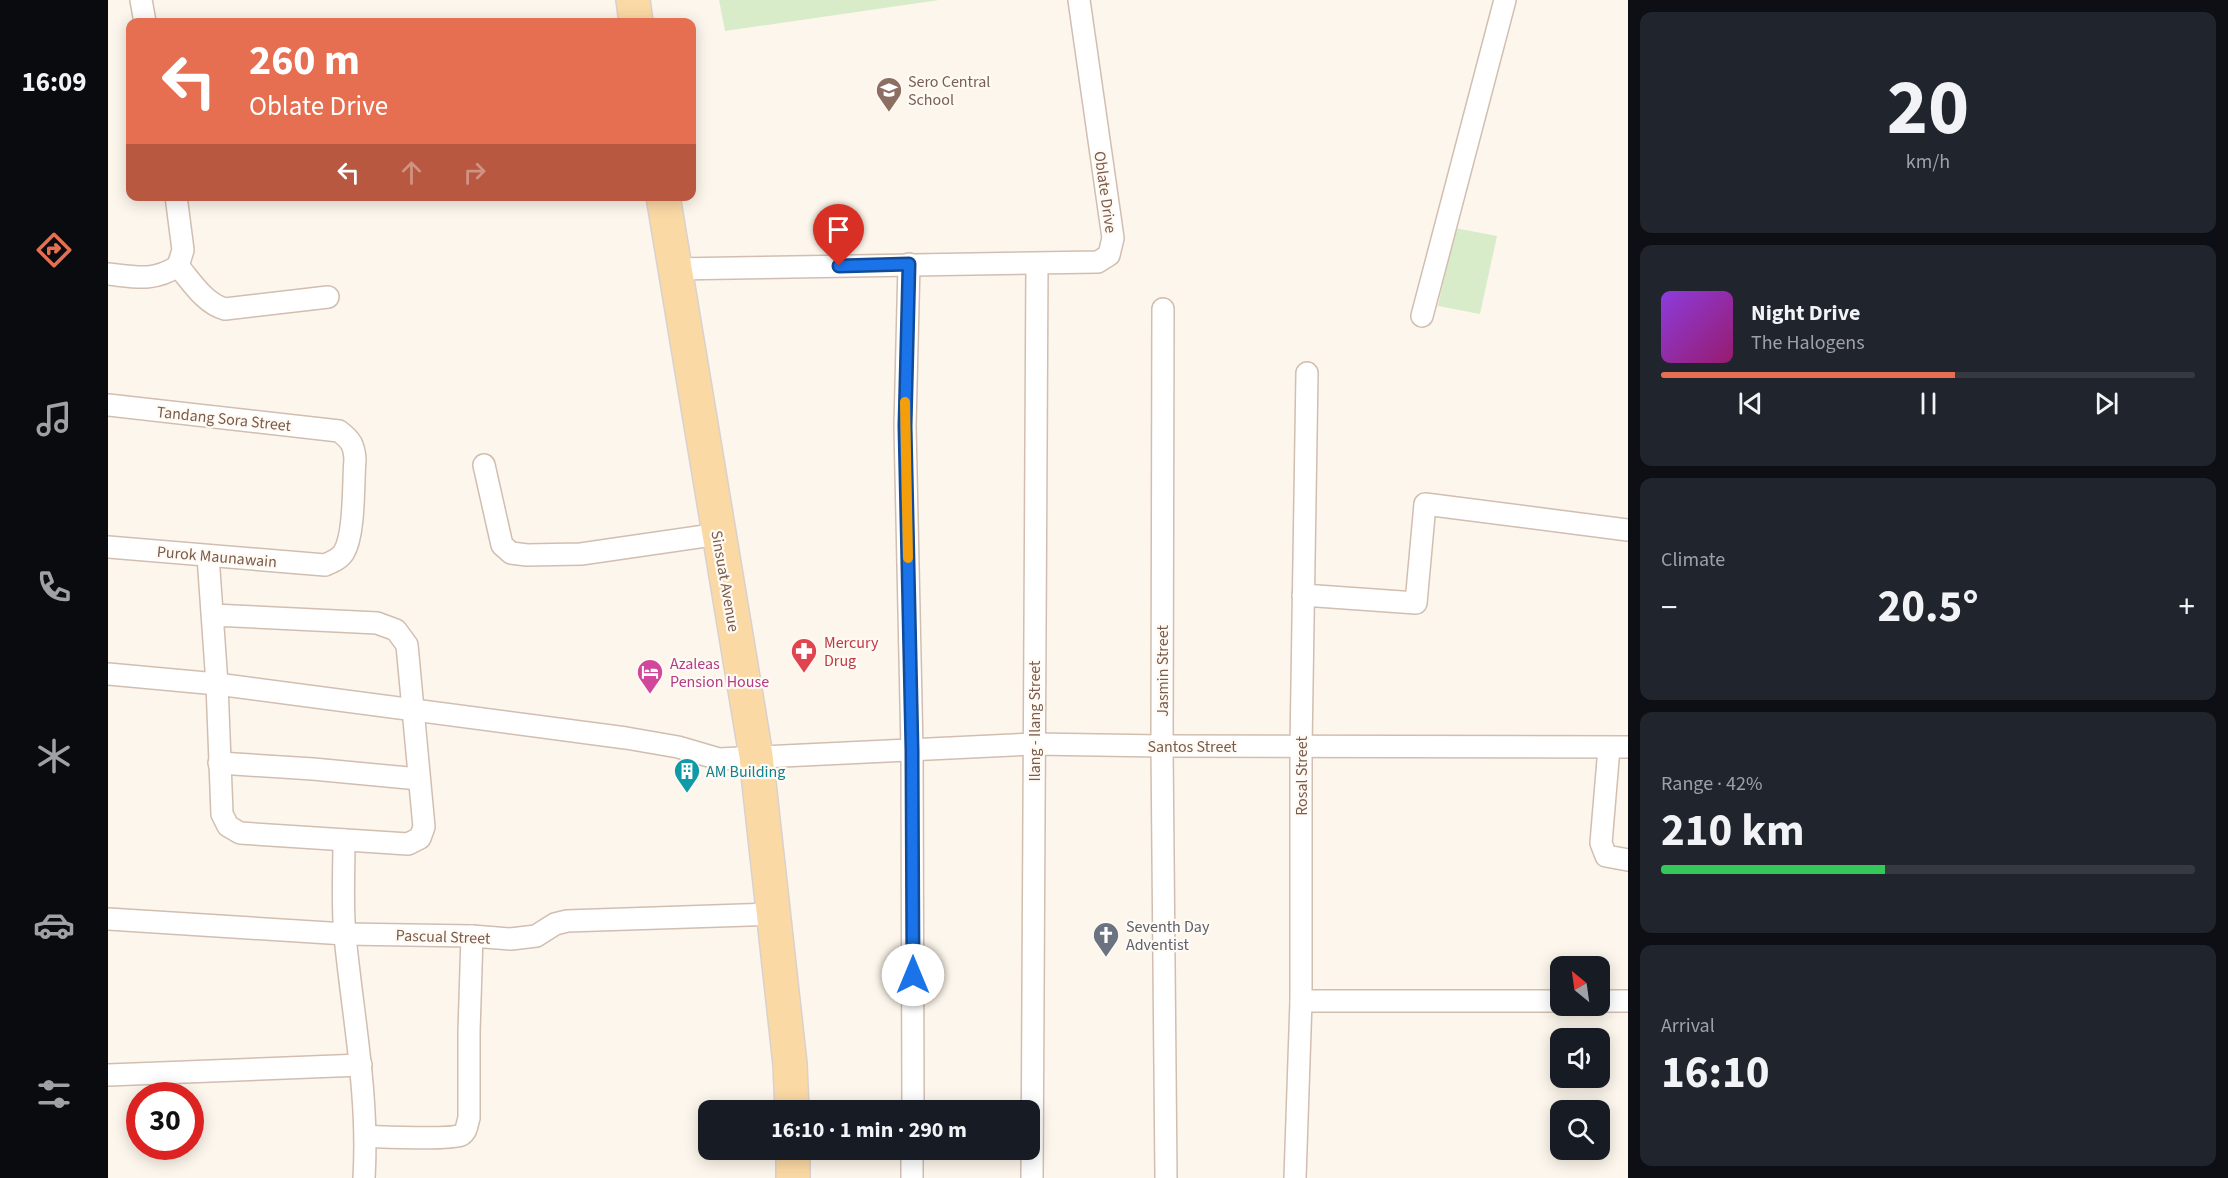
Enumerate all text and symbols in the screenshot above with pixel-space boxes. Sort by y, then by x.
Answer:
text: 260 m [249,31,360,91]
icon: left [150,42,228,120]
text: 20 [1887,53,1969,164]
text: 16:09 [21,63,87,102]
place label: Sero Central School [908,71,990,111]
school or university icon: Sero Central School [874,75,904,113]
text: Oblate Drive [249,87,388,126]
text: km/h [1906,148,1950,176]
street label: Oblate Drive [1088,150,1122,235]
icon: left [332,156,365,189]
icon: ahead [395,156,428,189]
icon: right [458,156,491,189]
pin [813,204,864,266]
icon: arrive [822,213,855,246]
icon: directions [33,229,75,271]
text: Night Drive [1751,297,1860,329]
text: The Halogens [1751,329,1865,357]
icon: previous [1734,387,1767,420]
icon: pause [1912,387,1945,420]
icon: next [2090,387,2123,420]
icon: music [33,398,75,440]
street label: Tandang Sora Street [156,401,293,437]
street label: Sinsuat Avenue [705,529,745,634]
street label: Purok Maunawain [156,541,278,573]
text: Climate [1661,546,1725,574]
icon: phone [33,566,75,608]
text: 20.5° [1877,575,1979,639]
text: − [1661,584,1677,631]
text: + [2179,584,2195,631]
street label: Jasmin Street [1152,625,1174,717]
place label: Mercury Drug [824,632,879,672]
pharmacy icon: Mercury Drug [789,636,819,674]
place label: Azaleas Pension House [670,653,769,693]
hotel icon: Azaleas Pension House [635,657,665,695]
street label: Ilang - Ilang Street [1024,660,1046,782]
icon: climate [33,735,75,777]
street label: Santos Street [1147,736,1237,758]
street label: Rosal Street [1291,736,1313,816]
building icon: AM Building [672,756,702,794]
place label: AM Building [706,761,785,783]
text: Range · 42% [1661,770,1762,798]
text: 210 km [1661,799,1805,863]
icon: car [33,904,75,946]
place label: Seventh Day Adventist [1126,916,1210,956]
church icon: Seventh Day Adventist [1091,920,1121,958]
street label: Pascual Street [395,924,491,950]
position arrow [881,943,945,1007]
north arrow [1550,956,1610,1016]
map controls [1550,956,1610,1160]
text: Arrival [1661,1012,1715,1040]
button: sound [1550,1028,1610,1088]
text: 16:10 [1661,1041,1770,1105]
icon: filters [33,1073,75,1115]
speed limit sign: 30 [126,1082,204,1160]
button: search [1550,1100,1610,1160]
text: 16:10 · 1 min · 290 m [771,1114,967,1146]

